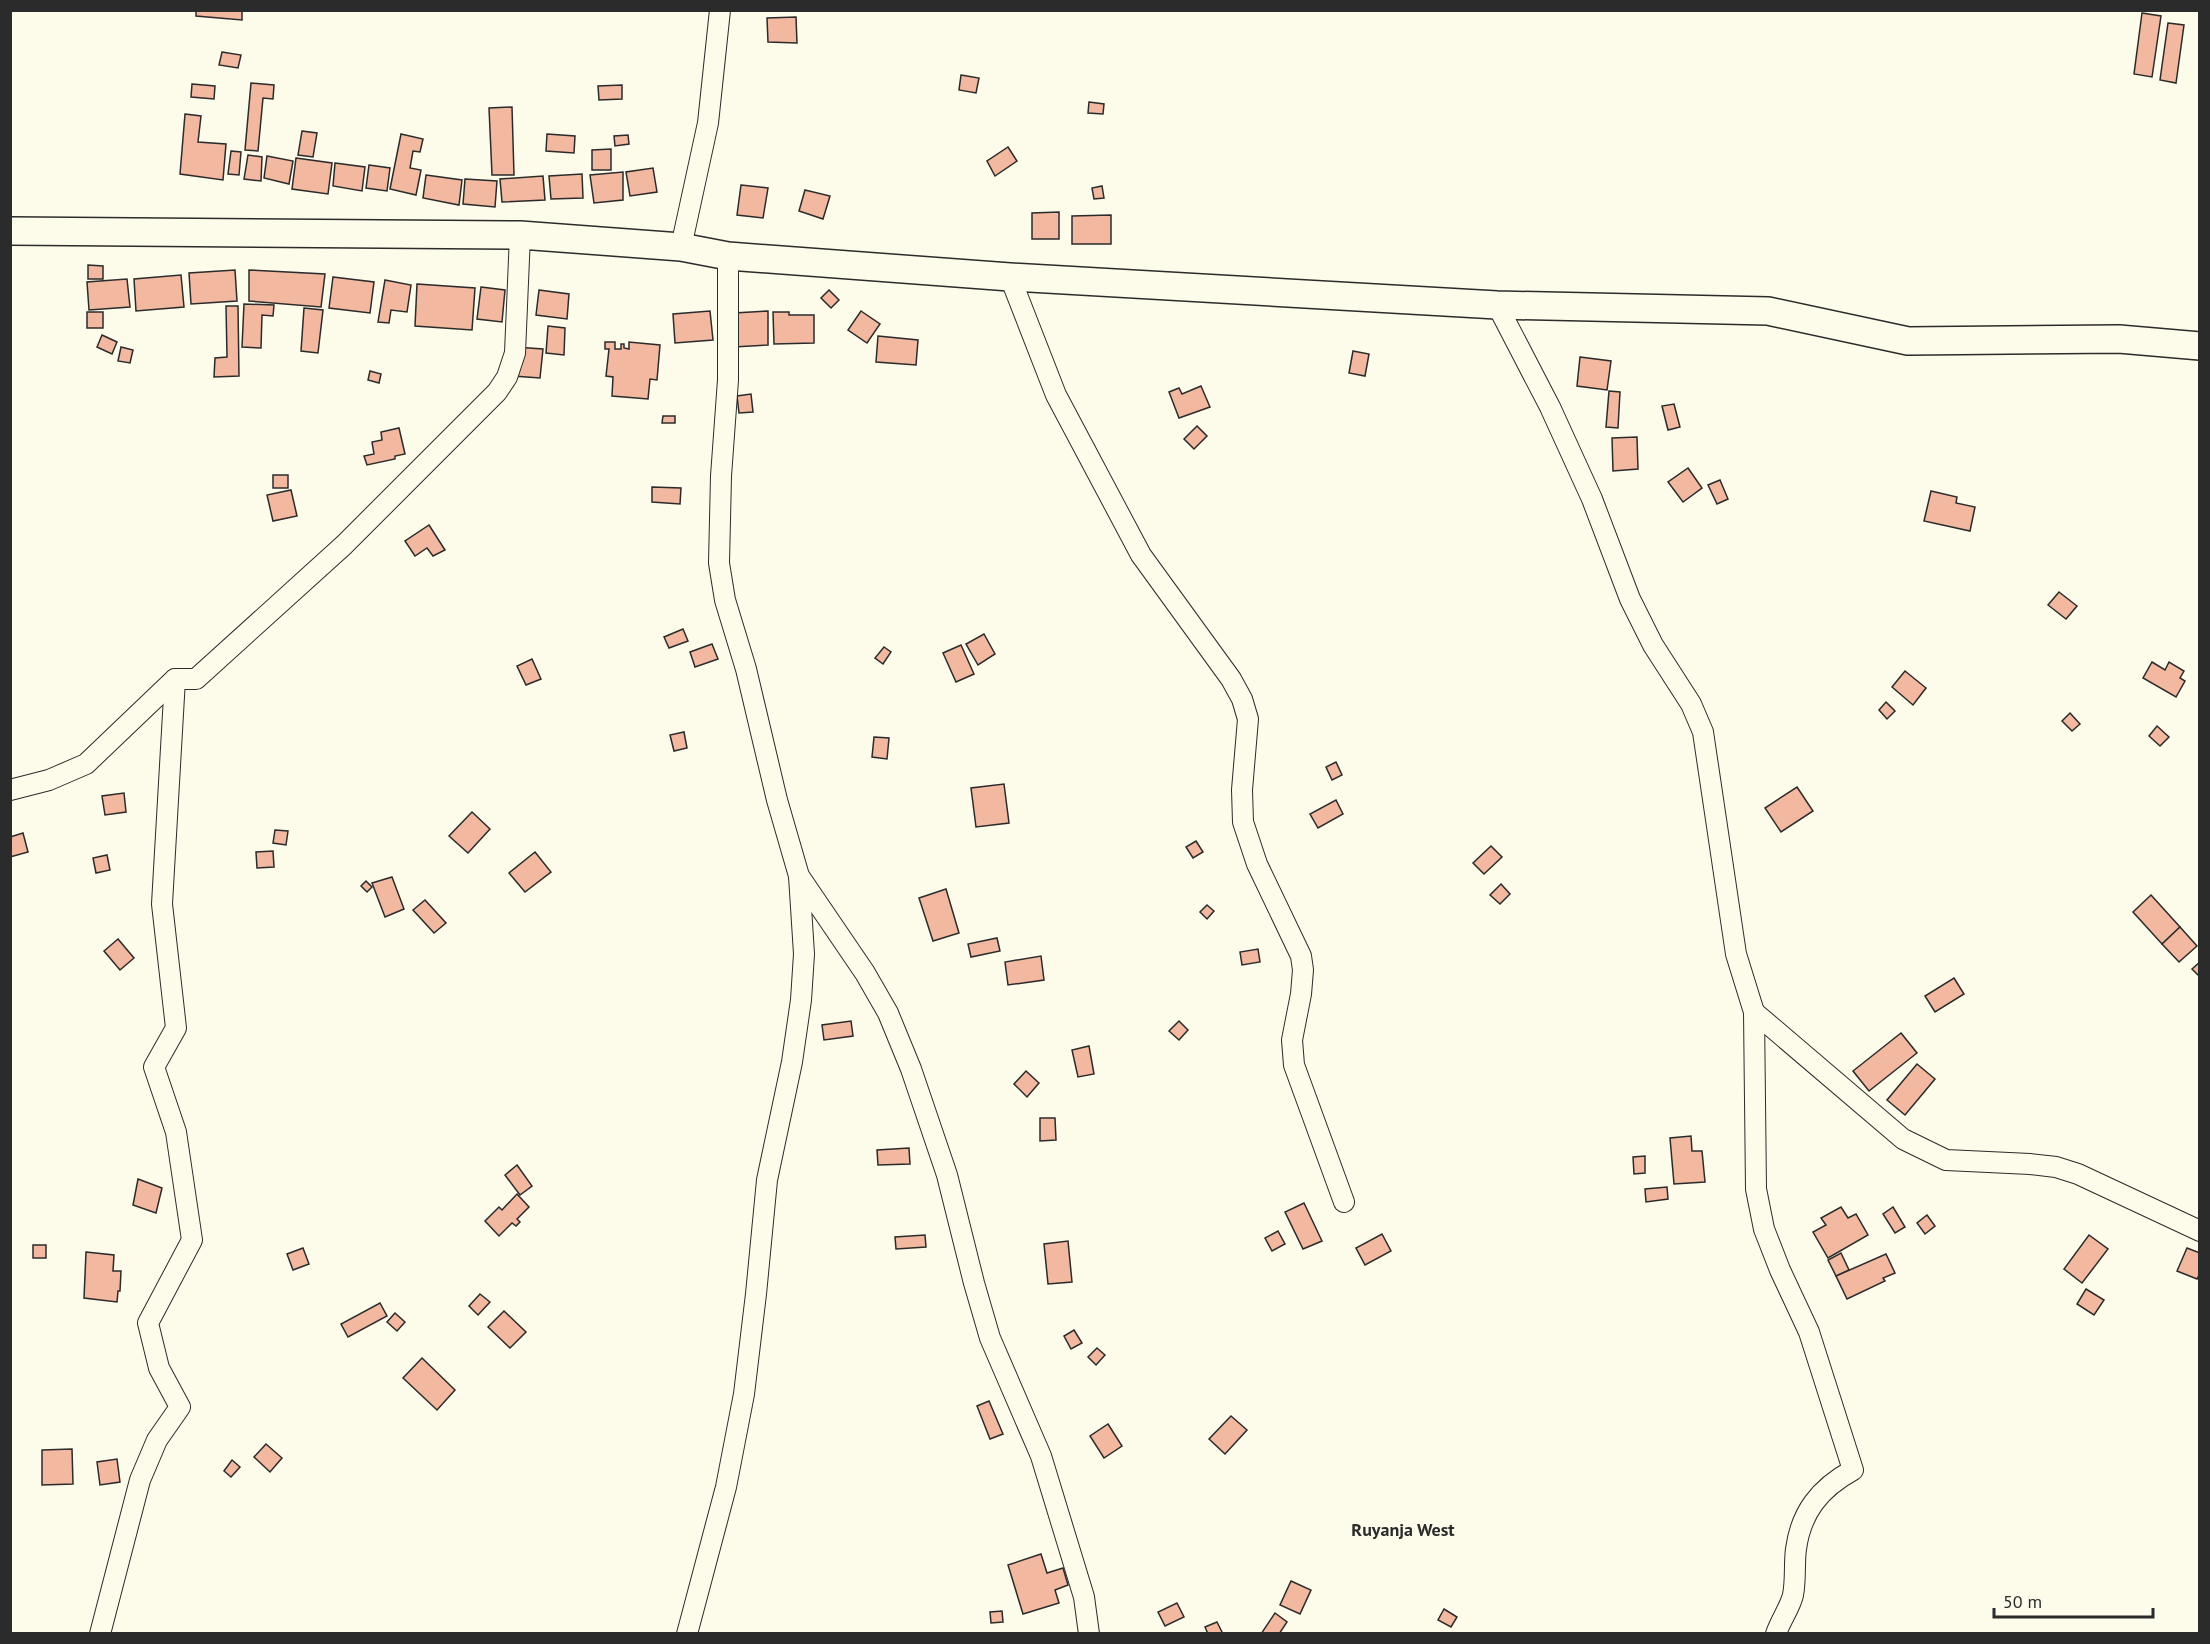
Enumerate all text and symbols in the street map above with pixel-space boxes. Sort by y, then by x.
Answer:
district label: Ruyanja West [1351,1518,1455,1541]
scale bar [1994,1581,2153,1619]
text: 50 m [2003,1590,2042,1613]

